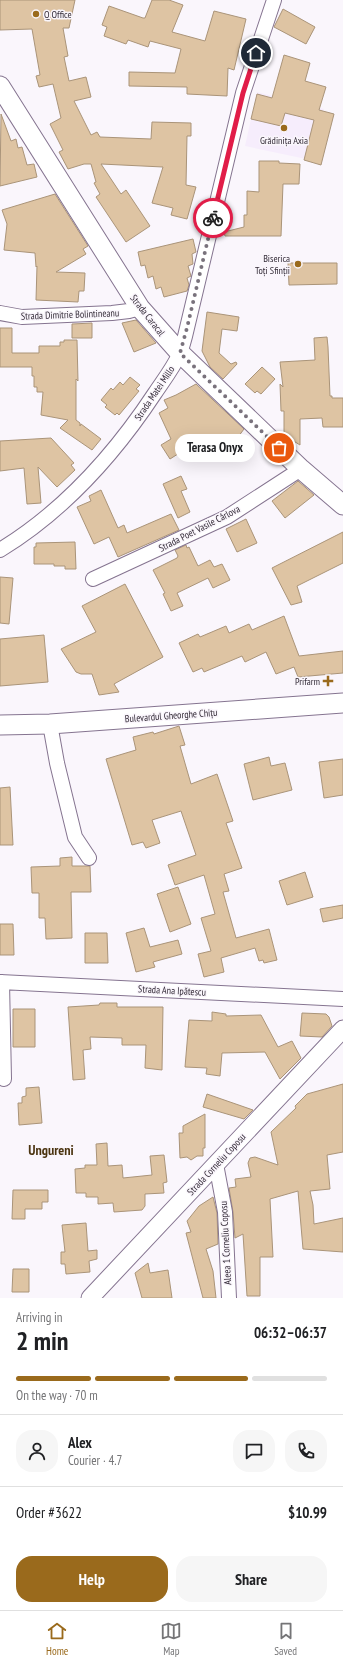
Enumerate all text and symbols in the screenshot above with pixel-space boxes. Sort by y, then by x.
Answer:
place label: Q Office [44,8,72,21]
marker: Q Office [31,9,41,19]
pin [239,36,273,70]
icon: home [245,42,267,64]
marker: Grădinița Axia [279,123,289,133]
place label: Grădinița Axia [260,134,308,147]
courier [193,198,233,238]
icon: bike [202,207,224,229]
place label: Biserica Toți Sfinții [255,252,290,277]
marker: Biserica Toți Sfinții [293,259,303,269]
street label: Strada Caracal [127,292,168,339]
street label: Strada Dimitrie Bolintineanu [21,306,119,323]
street label: Strada Matei Millo [131,363,177,423]
pin [262,431,296,465]
callout: Terasa Onyx [175,434,255,462]
icon: bag [268,437,290,459]
text: Terasa Onyx [187,439,243,456]
street label: Strada Poet Vasile Cârlova [156,502,242,555]
place label: Prifarm [295,675,320,688]
marker: Prifarm [323,676,333,686]
street label: Bulevardul Gheorghe Chițu [124,706,218,725]
street label: Strada Ana Ipătescu [138,982,206,999]
street label: Strada Corneliu Coposu [184,1131,248,1198]
district label: Ungureni [28,1141,74,1159]
street label: Aleea 1 Corneliu Coposu [217,1201,234,1285]
text: Arriving in [16,1309,63,1326]
text: 06:32–06:37 [254,1323,327,1342]
text: 2 min [16,1324,69,1357]
text: On the way · 70 m [16,1387,98,1404]
button: person [16,1430,58,1472]
button: chat [233,1430,275,1472]
button: phone [285,1430,327,1472]
text: Alex [68,1433,92,1452]
text: Courier · 4.7 [68,1452,122,1469]
text: Order #3622 [16,1503,82,1522]
text: $10.99 [288,1503,327,1522]
button: Help [16,1556,168,1602]
button: Share [176,1556,327,1602]
tab: Home [46,1620,68,1658]
tab: Map [160,1620,182,1658]
tab: Saved [274,1620,297,1658]

